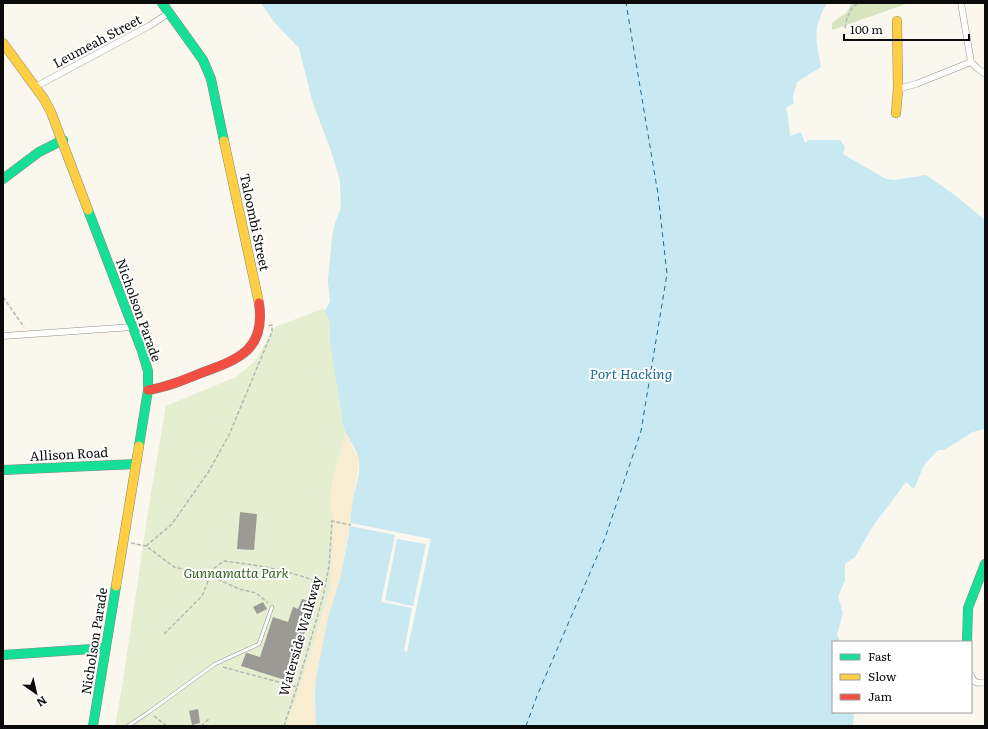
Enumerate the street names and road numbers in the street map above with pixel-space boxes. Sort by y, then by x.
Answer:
street label: Leumeah Street [49,9,145,72]
street label: Taloombi Street [236,171,275,273]
street label: Nicholson Parade [112,256,167,364]
street label: Allison Road [29,442,109,465]
street label: Waterside Walkway [273,573,326,698]
street label: Nicholson Parade [76,586,111,696]

